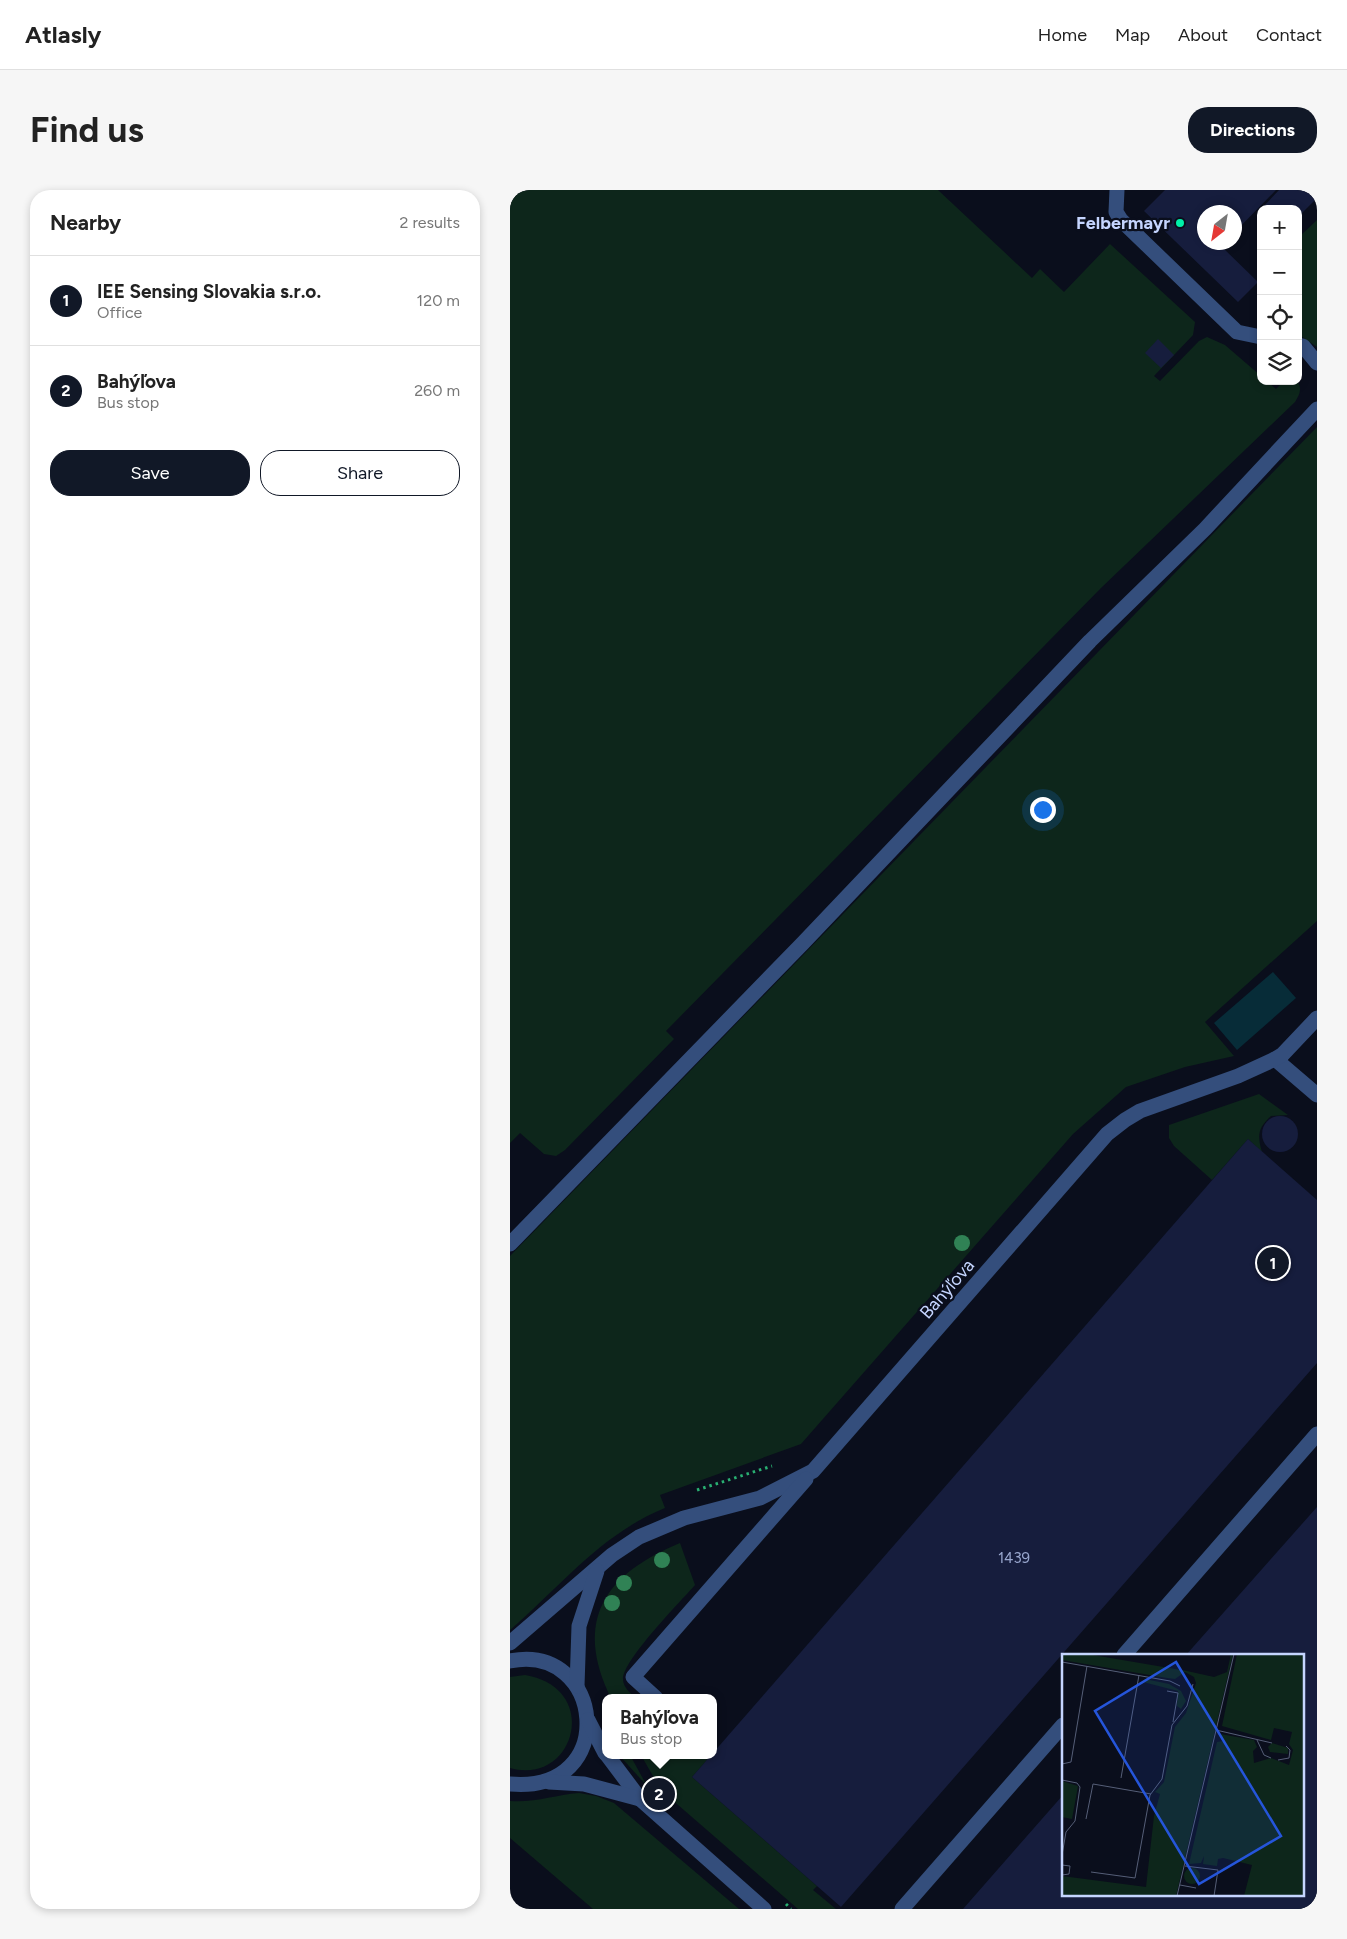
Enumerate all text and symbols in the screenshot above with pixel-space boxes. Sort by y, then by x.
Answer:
text: Atlasly [25,20,101,49]
text: Home [1038,24,1087,46]
text: Map [1115,24,1150,46]
text: About [1178,24,1228,46]
text: Contact [1256,24,1322,46]
button: Directions [1188,107,1317,153]
text: Find us [30,109,144,151]
north arrow [1197,205,1242,250]
map controls [1257,205,1302,385]
button: + [1257,205,1302,250]
text: Nearby [50,210,121,235]
place label: Felbermayr [1076,212,1170,234]
text: 2 results [400,213,460,232]
marker: Felbermayr [1174,217,1186,229]
button: − [1257,250,1302,295]
text: IEE Sensing Slovakia s.r.o. [97,280,321,303]
text: 1 [63,291,69,310]
text: 120 m [417,291,460,310]
button: locate [1257,295,1302,340]
text: Office [97,303,142,322]
button: layers [1257,340,1302,385]
text: Bahýľova [97,370,176,393]
text: 2 [61,381,71,400]
text: 260 m [414,381,460,400]
text: Bus stop [97,393,159,412]
button: Save [50,450,250,496]
button: Share [260,450,460,496]
your location [1030,797,1056,823]
pin: 1 [1257,1244,1289,1282]
street label: Bahýľova [915,1255,979,1323]
house number: 1439 [998,1549,1030,1567]
inset map [1062,1654,1304,1896]
popup [602,1694,717,1759]
text: Bahýľova [620,1706,699,1729]
text: Bus stop [620,1729,682,1748]
pin: 2 [643,1775,675,1813]

